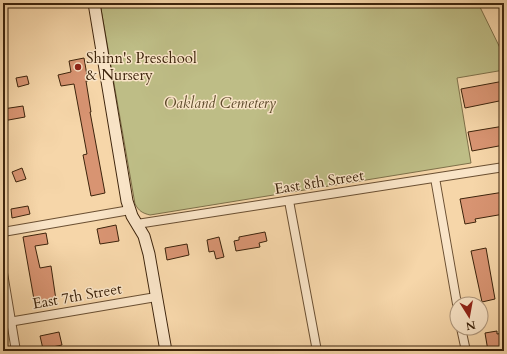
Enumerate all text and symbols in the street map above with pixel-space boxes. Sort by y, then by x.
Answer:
place label: Shinn's Preschool & Nursery [86,48,197,85]
marker: Shinn's Preschool & Nursery [73,62,83,72]
park label: Oakland Cemetery [164,93,277,113]
street label: East 8th Street [273,165,365,199]
street label: East 7th Street [31,278,123,314]
north arrow [449,296,489,336]
text: N [464,317,477,334]

